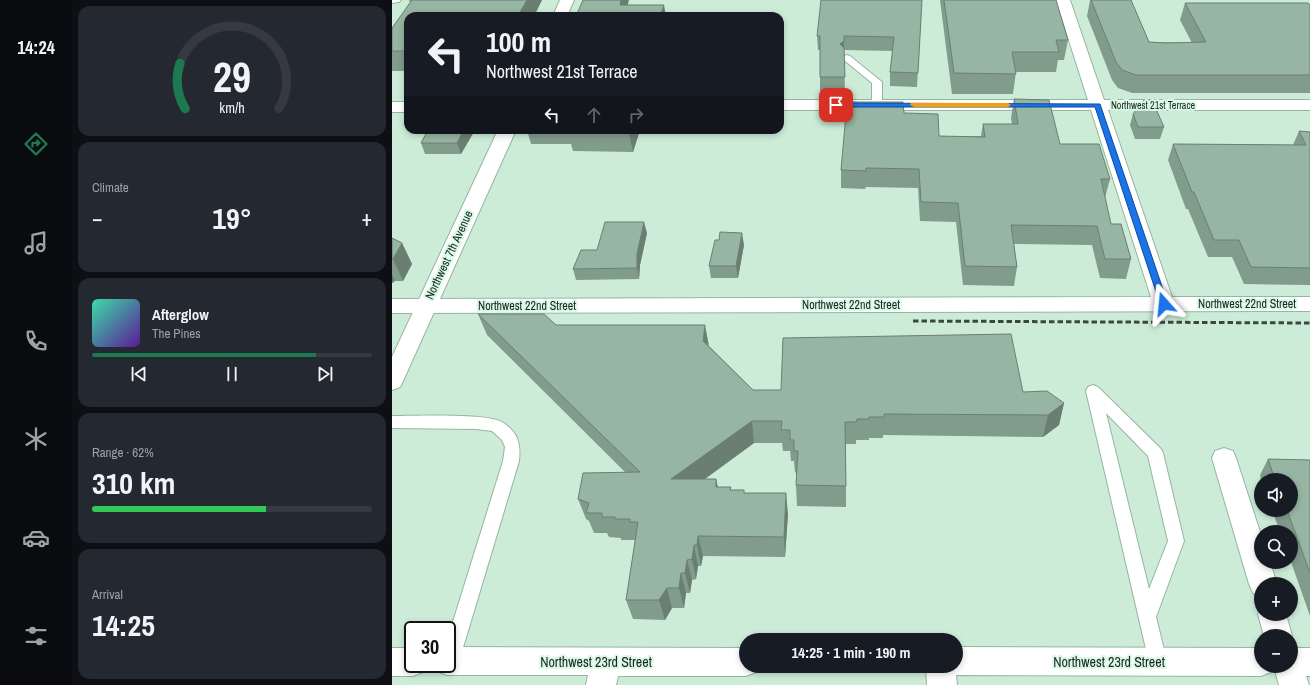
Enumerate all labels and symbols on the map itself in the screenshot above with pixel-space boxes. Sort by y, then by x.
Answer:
pin [819,88,853,122]
street label: Northwest 21st Terrace [1111,99,1196,112]
street label: Northwest 7th Avenue [421,208,477,302]
position arrow [1143,283,1185,325]
street label: Northwest 22nd Street [1198,296,1296,312]
street label: Northwest 22nd Street [802,297,900,313]
street label: Northwest 22nd Street [478,298,576,314]
speed limit sign: 30 [404,621,456,673]
street label: Northwest 23rd Street [540,653,652,671]
street label: Northwest 23rd Street [1053,653,1165,671]

